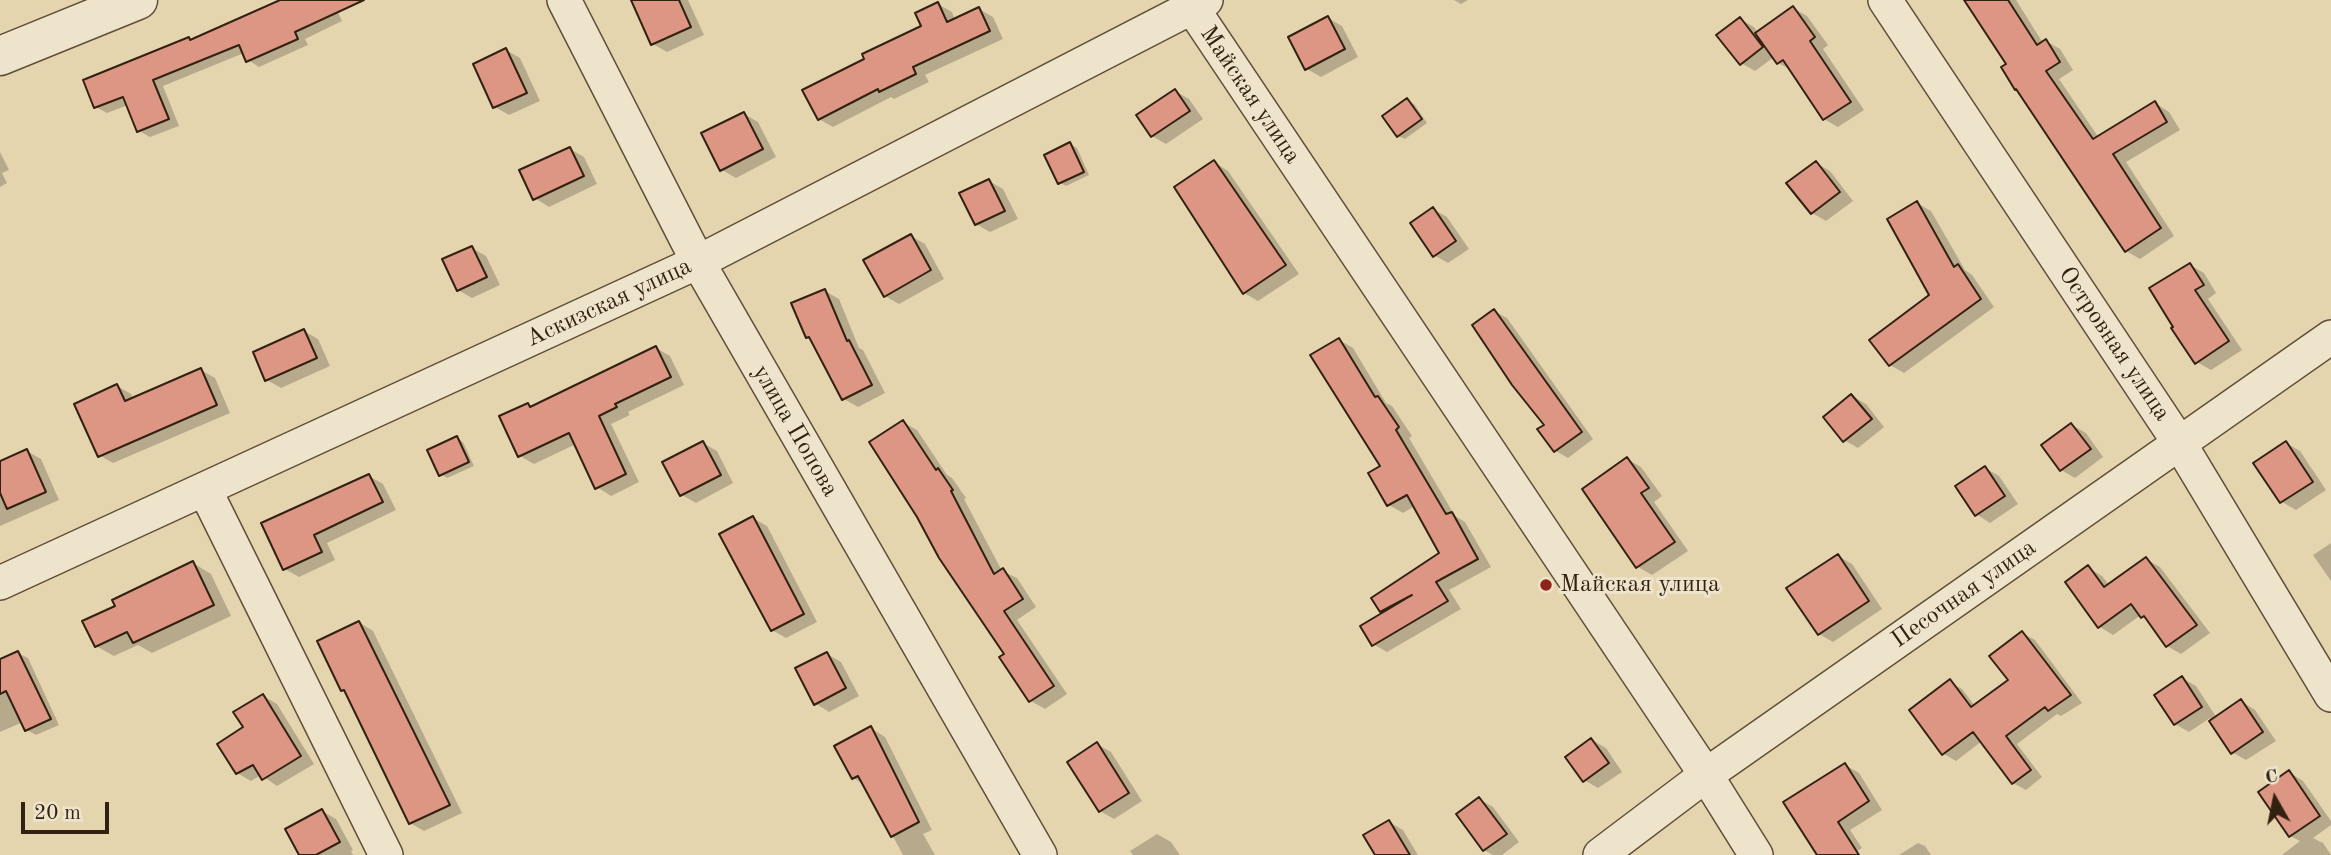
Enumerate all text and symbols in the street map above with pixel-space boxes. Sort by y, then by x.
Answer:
street label: Майская улица [1193,21,1307,169]
street label: Аскизская улица [522,252,696,354]
street label: Островная улица [2052,261,2176,427]
street label: улица Попова [746,360,844,502]
street label: Песочная улица [1886,533,2042,655]
place label: Майская улица [1560,571,1720,599]
marker: Майская улица [1538,577,1554,593]
north arrow [2240,764,2310,834]
text: С [2264,767,2279,788]
scale bar [24,788,112,832]
text: 20 m [34,803,81,824]

